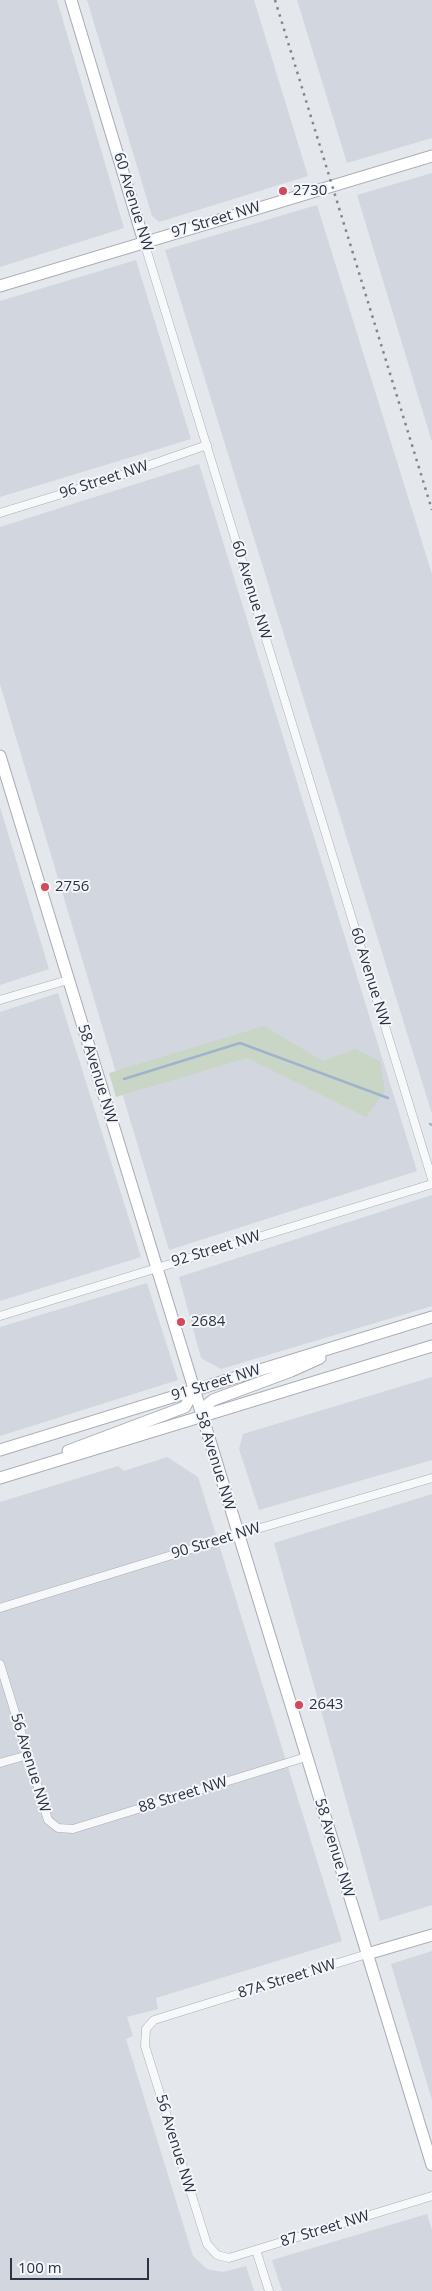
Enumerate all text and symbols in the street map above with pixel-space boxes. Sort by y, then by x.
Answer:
street label: 60 Avenue NW [109,150,157,254]
place label: 2730 [293,182,327,200]
marker: 2730 [277,185,289,197]
street label: 97 Street NW [169,198,263,242]
street label: 96 Street NW [57,457,151,503]
street label: 60 Avenue NW [227,538,275,642]
place label: 2756 [55,878,89,896]
marker: 2756 [39,881,51,893]
street label: 60 Avenue NW [346,925,394,1029]
street label: 58 Avenue NW [73,1022,121,1126]
street label: 92 Street NW [169,1227,263,1271]
place label: 2684 [191,1313,225,1331]
marker: 2684 [175,1316,187,1328]
street label: 91 Street NW [169,1361,263,1405]
street label: 58 Avenue NW [191,1409,239,1513]
street label: 90 Street NW [169,1519,263,1563]
place label: 2643 [309,1696,343,1714]
marker: 2643 [293,1699,305,1711]
street label: 56 Avenue NW [6,1711,54,1815]
street label: 88 Street NW [136,1773,230,1817]
street label: 58 Avenue NW [310,1796,358,1900]
street label: 87A Street NW [236,1956,338,2002]
street label: 56 Avenue NW [151,2092,199,2196]
street label: 87 Street NW [278,2207,372,2251]
scale bar [12,2248,151,2280]
text: 100 m [18,2257,62,2277]

